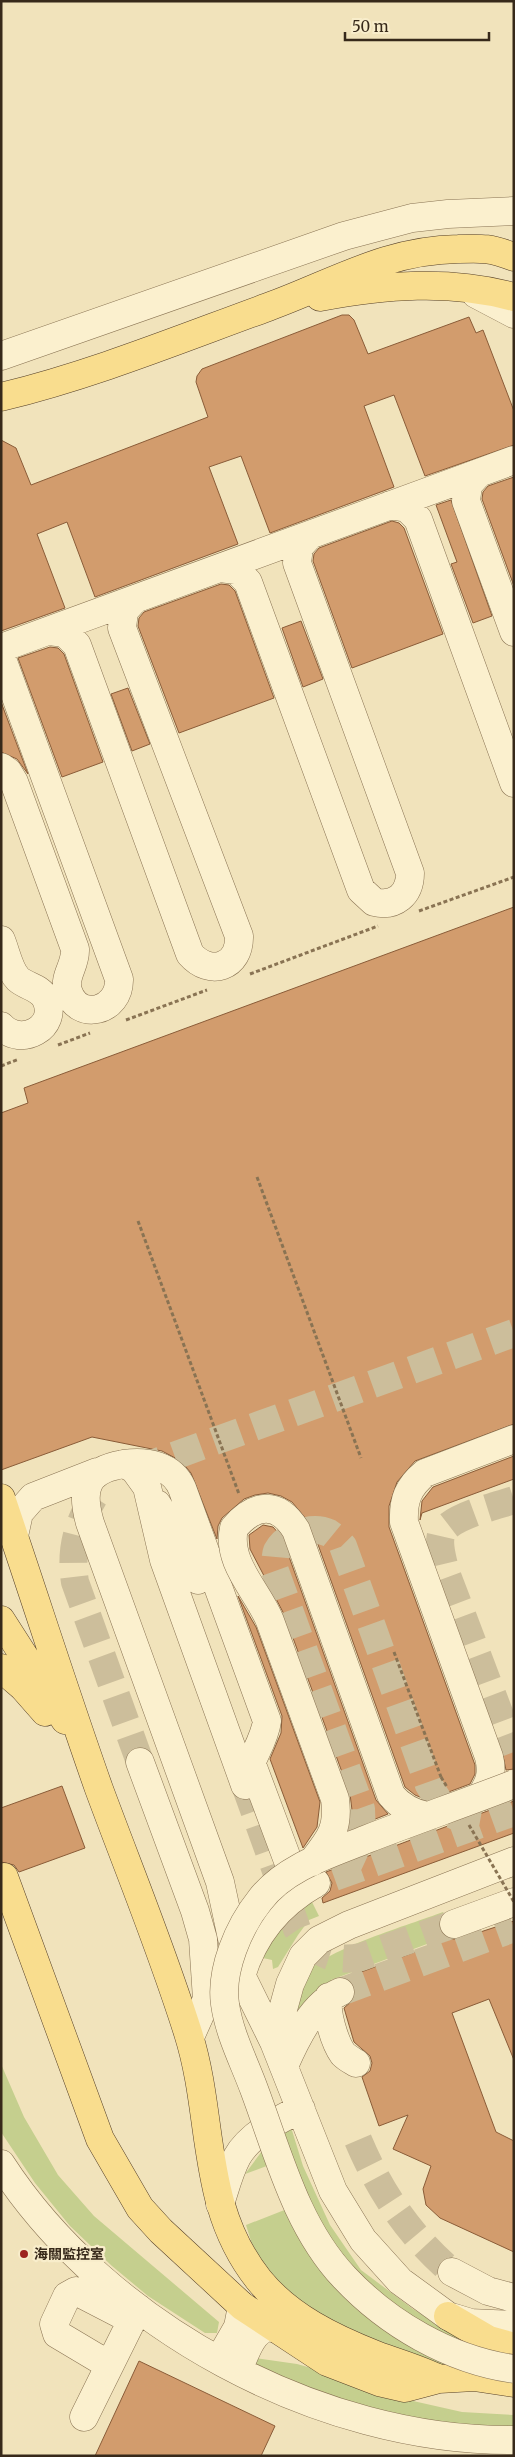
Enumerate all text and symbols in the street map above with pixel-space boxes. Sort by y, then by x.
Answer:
scale bar [345,10,489,42]
text: 50 m [352,17,389,36]
place label: 海關監控室 [34,2245,104,2263]
marker: 海關監控室 [18,2248,30,2260]

